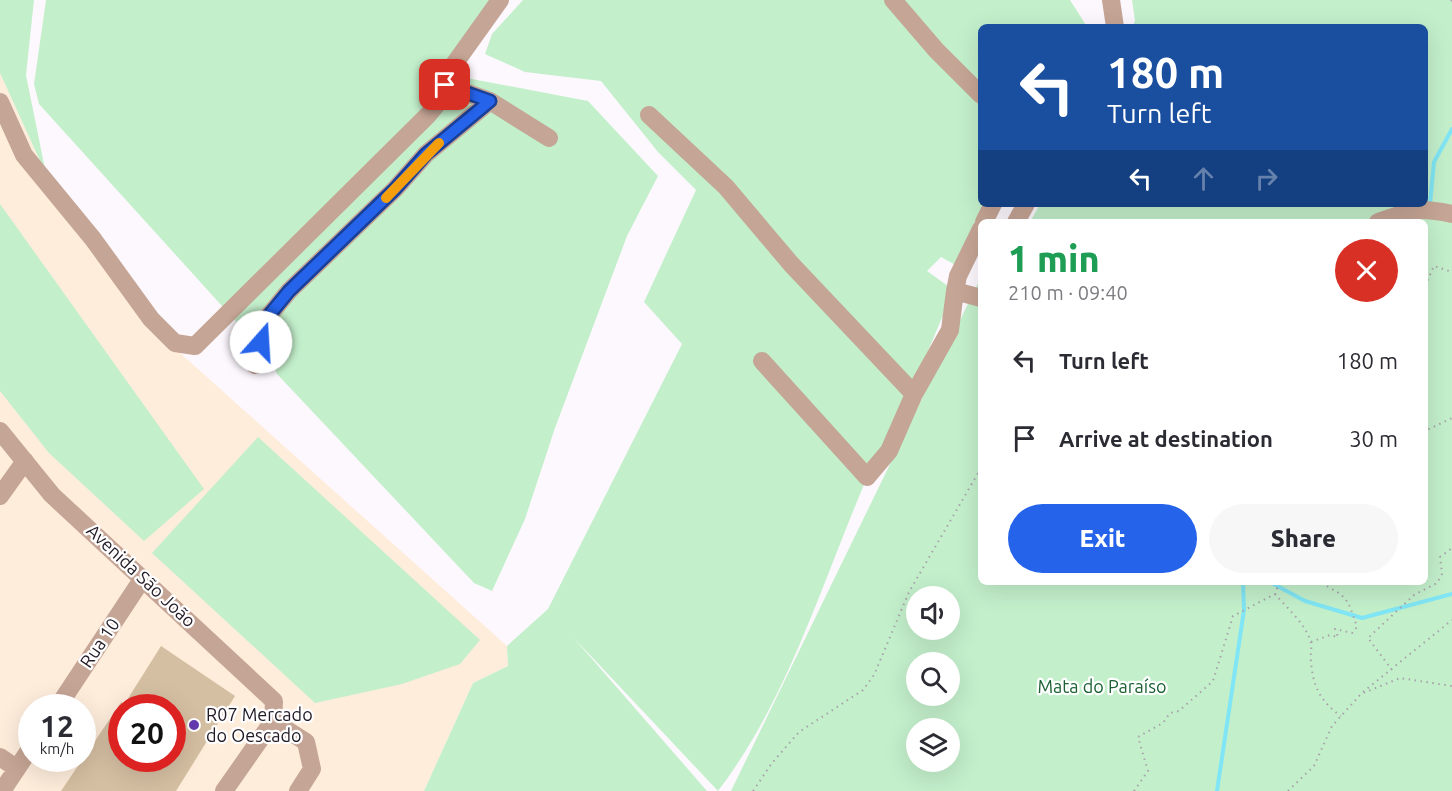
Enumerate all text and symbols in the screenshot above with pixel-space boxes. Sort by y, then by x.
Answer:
icon: left [1008,48,1086,126]
text: 180 m [1107,49,1224,96]
pin [419,59,470,110]
icon: arrive [428,68,461,101]
text: Turn left [1107,98,1211,128]
icon: left [1124,162,1157,195]
icon: ahead [1187,162,1220,195]
icon: right [1250,162,1283,195]
text: 1 min [1008,238,1100,279]
button: close [1335,239,1398,302]
text: 210 m · 09:40 [1008,281,1128,304]
position arrow [229,310,293,374]
icon: left [1008,344,1041,377]
text: Turn left [1059,348,1149,373]
text: 180 m [1337,348,1398,373]
icon: arrive [1008,422,1041,455]
text: Arrive at destination [1059,426,1273,451]
text: 30 m [1349,426,1398,451]
button: Exit [1008,504,1197,573]
button: Share [1209,504,1398,573]
street label: Avenida São João [83,520,200,631]
map controls [906,586,960,772]
button: sound [906,586,960,640]
street label: Rua 10 [75,614,123,671]
button: search [906,652,960,706]
park label: Mata do Paraíso [1037,676,1167,696]
speed limit sign: 20 [108,694,186,772]
place label: R07 Mercado do Oescado [206,704,313,745]
text: 12 [40,709,74,743]
marker: R07 Mercado do Oescado [187,718,201,732]
button: layers [906,718,960,772]
text: km/h [40,740,74,757]

